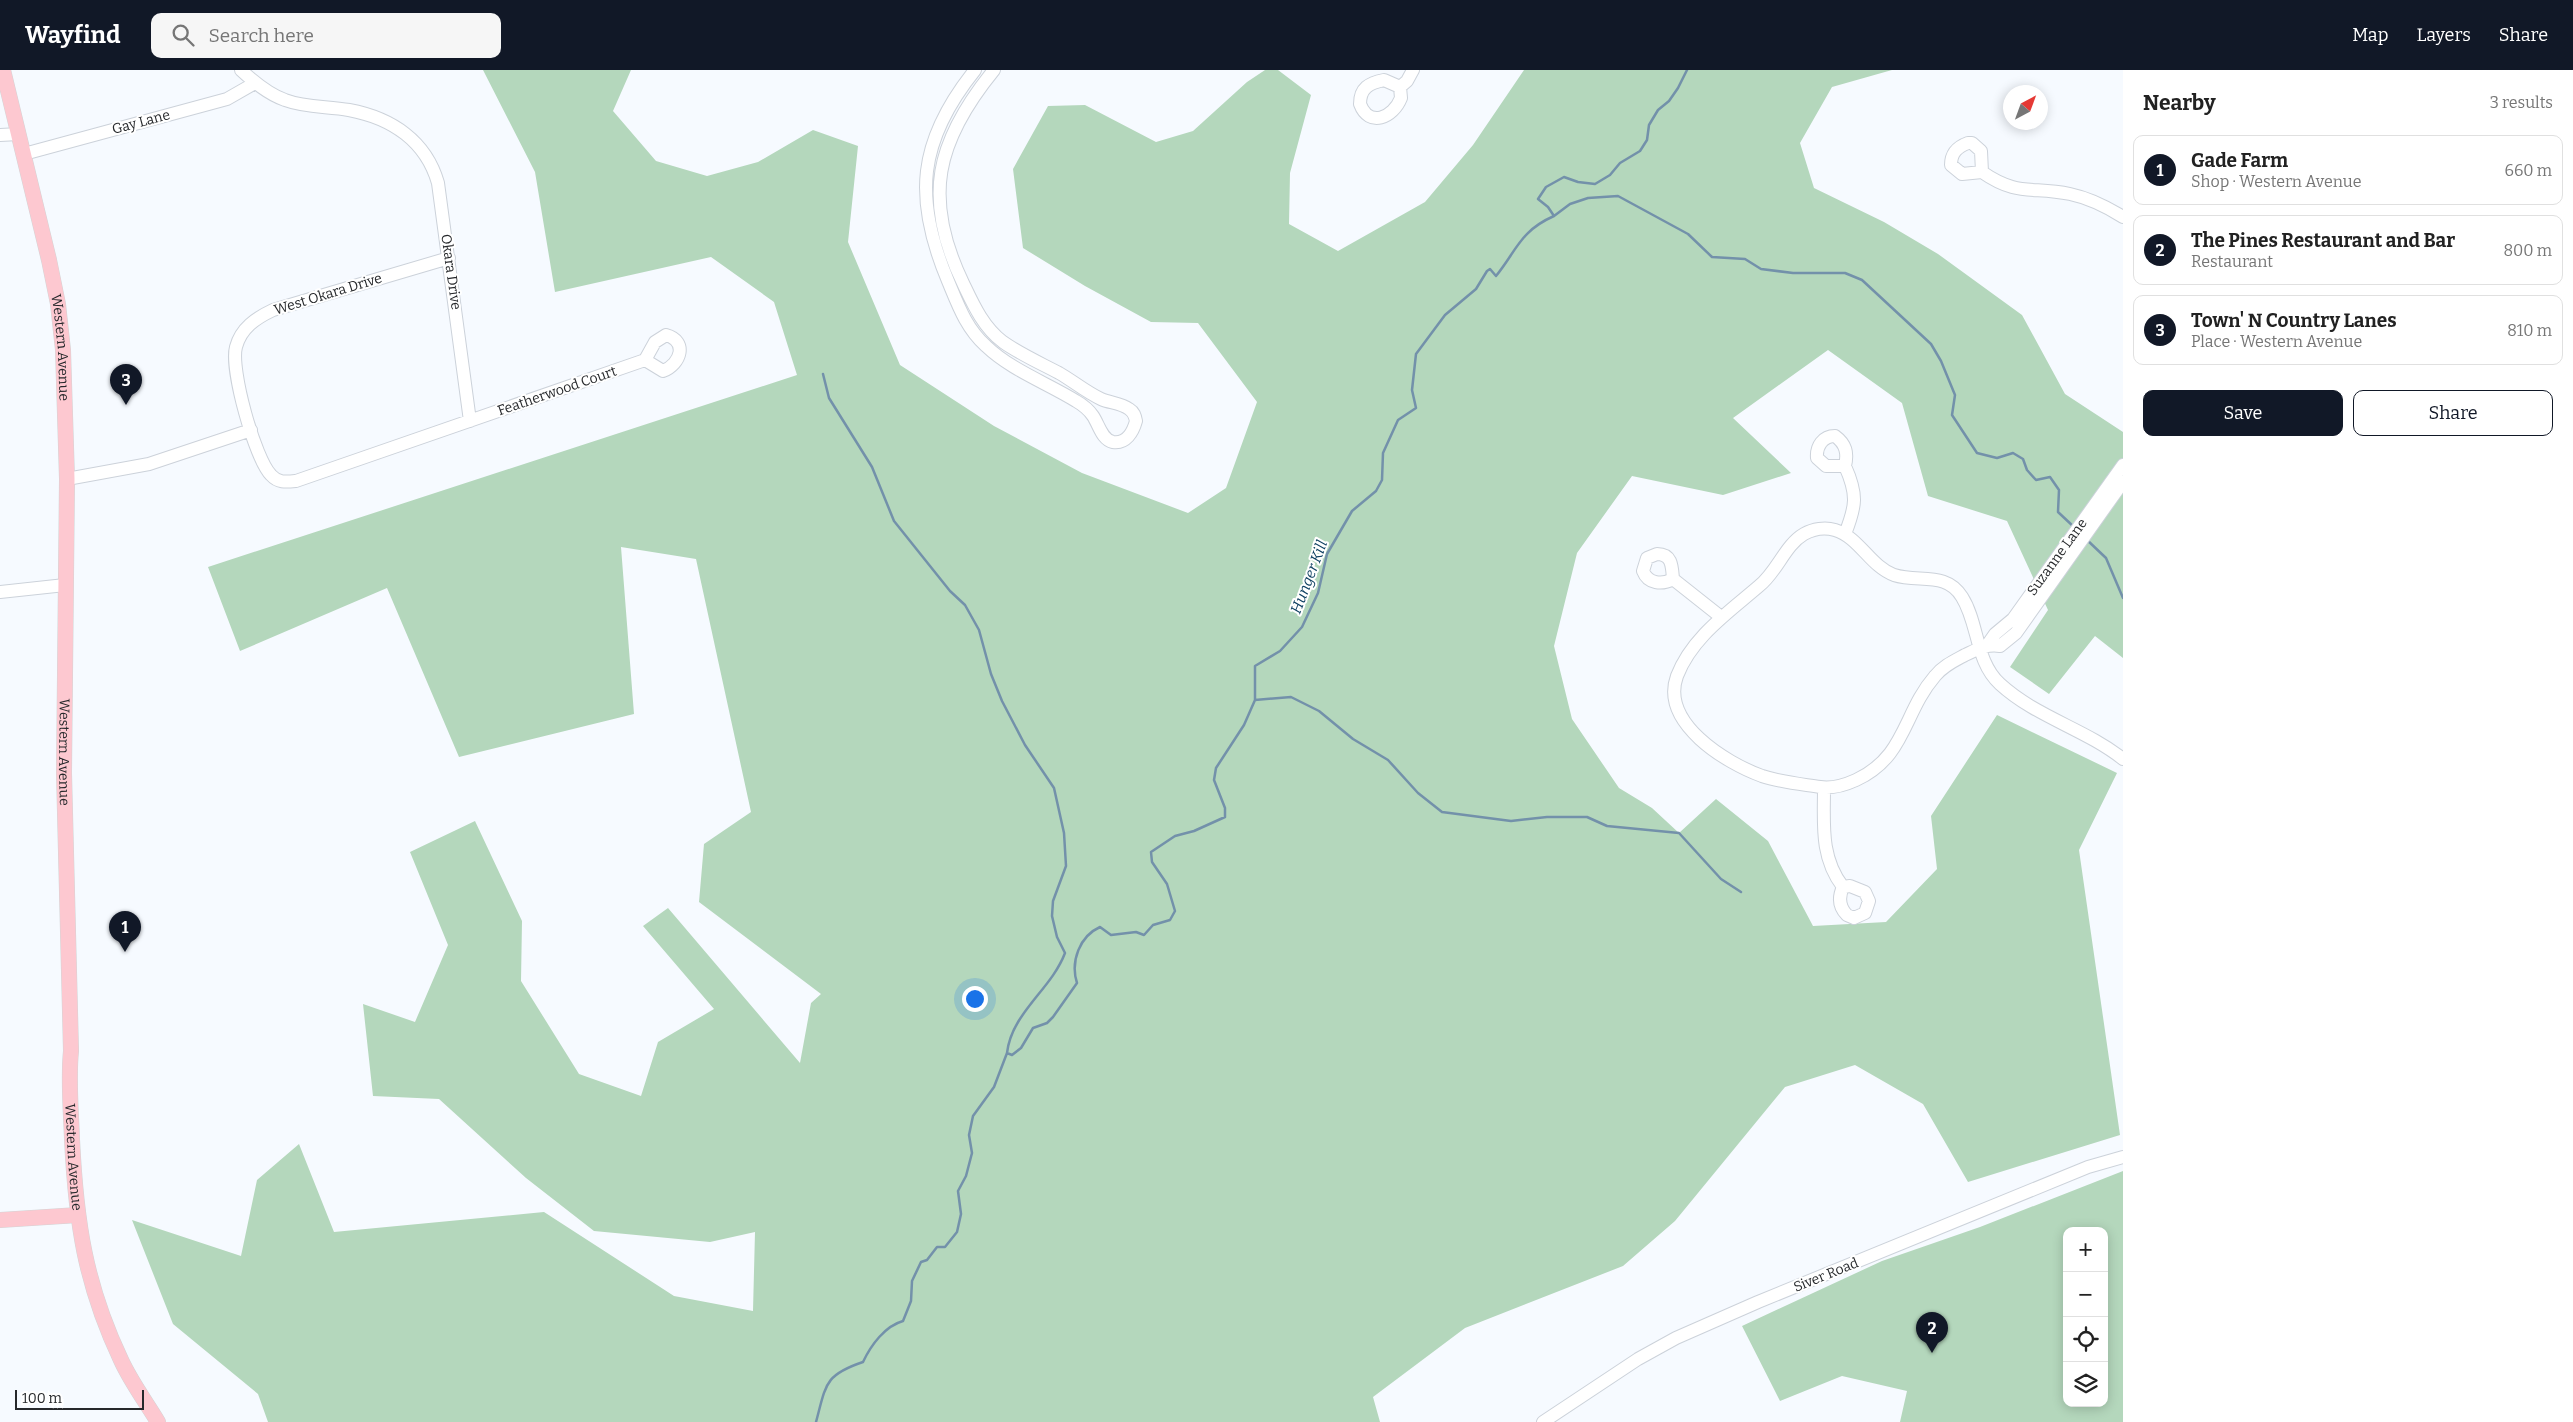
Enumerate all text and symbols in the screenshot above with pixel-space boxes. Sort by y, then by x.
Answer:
search box [151,13,501,58]
text: Wayfind [25,21,121,49]
icon: search [169,21,197,49]
text: Search here [209,24,314,47]
text: Map [2352,24,2388,46]
text: Layers [2416,24,2471,46]
text: Share [2499,24,2548,46]
north arrow [2003,85,2048,130]
text: Nearby [2143,90,2216,116]
text: 3 results [2490,93,2553,112]
street label: Gay Lane [110,106,172,138]
text: Gade Farm [2191,149,2288,172]
text: 1 [2157,161,2163,180]
text: 660 m [2504,161,2552,180]
text: Shop · Western Avenue [2191,172,2361,191]
text: The Pines Restaurant and Bar [2191,229,2455,252]
street label: Okara Drive [437,233,465,311]
text: 2 [2155,241,2165,260]
text: 800 m [2503,241,2552,260]
text: Restaurant [2191,252,2273,271]
street label: West Okara Drive [272,270,384,318]
street label: Western Avenue [48,292,73,401]
text: Town' N Country Lanes [2191,309,2397,332]
text: 3 [2155,321,2165,340]
text: 810 m [2507,321,2552,340]
text: Place · Western Avenue [2191,332,2362,351]
street label: Featherwood Court [495,363,619,419]
pin: 3 [110,364,142,405]
button: Save [2143,390,2343,436]
button: Share [2353,390,2553,436]
street label: Suzanne Lane [2023,515,2091,599]
water label: Hunger Kill [1287,538,1331,616]
street label: Western Avenue [55,699,73,806]
pin: 1 [109,911,141,952]
your location [962,986,988,1012]
street label: Western Avenue [62,1103,86,1212]
map controls [2063,1227,2108,1407]
button: + [2063,1227,2108,1272]
street label: Siver Road [1791,1254,1861,1296]
button: − [2063,1272,2108,1317]
pin: 2 [1916,1312,1948,1353]
button: locate [2063,1317,2108,1362]
button: layers [2063,1362,2108,1407]
scale bar [15,1387,144,1410]
text: 100 m [22,1390,62,1407]

